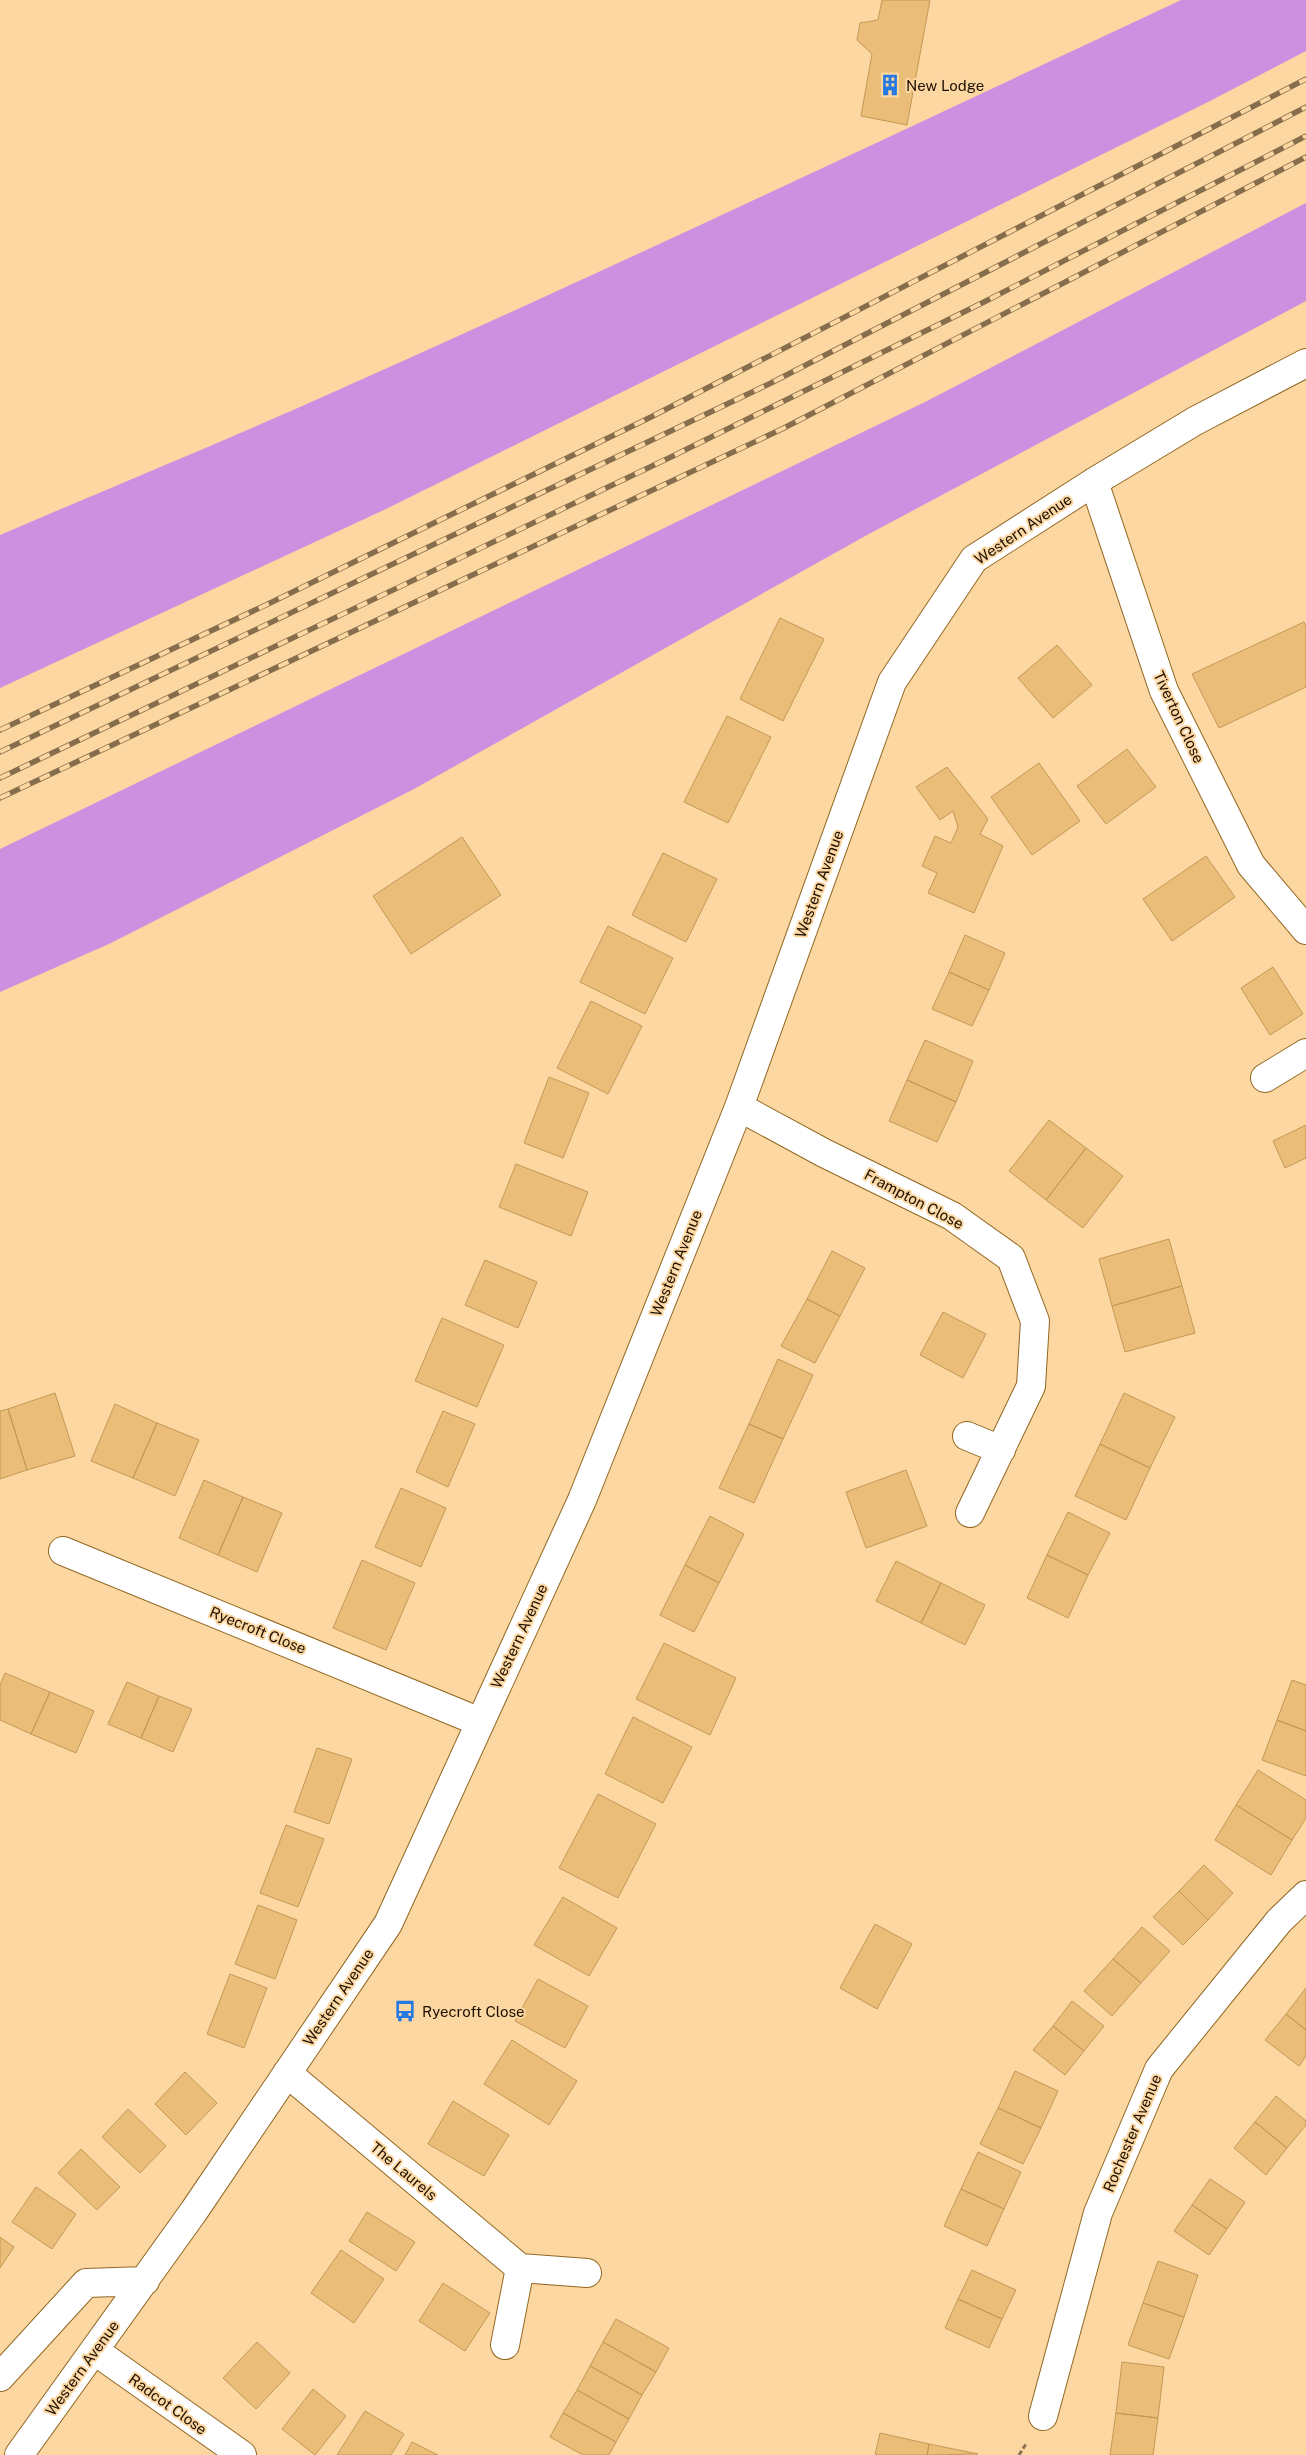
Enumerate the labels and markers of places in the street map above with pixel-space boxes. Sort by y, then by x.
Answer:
building icon: New Lodge [877,72,903,98]
place label: New Lodge [906,77,984,94]
bus stop icon: Ryecroft Close [392,1998,418,2024]
place label: Ryecroft Close [422,2003,524,2020]

